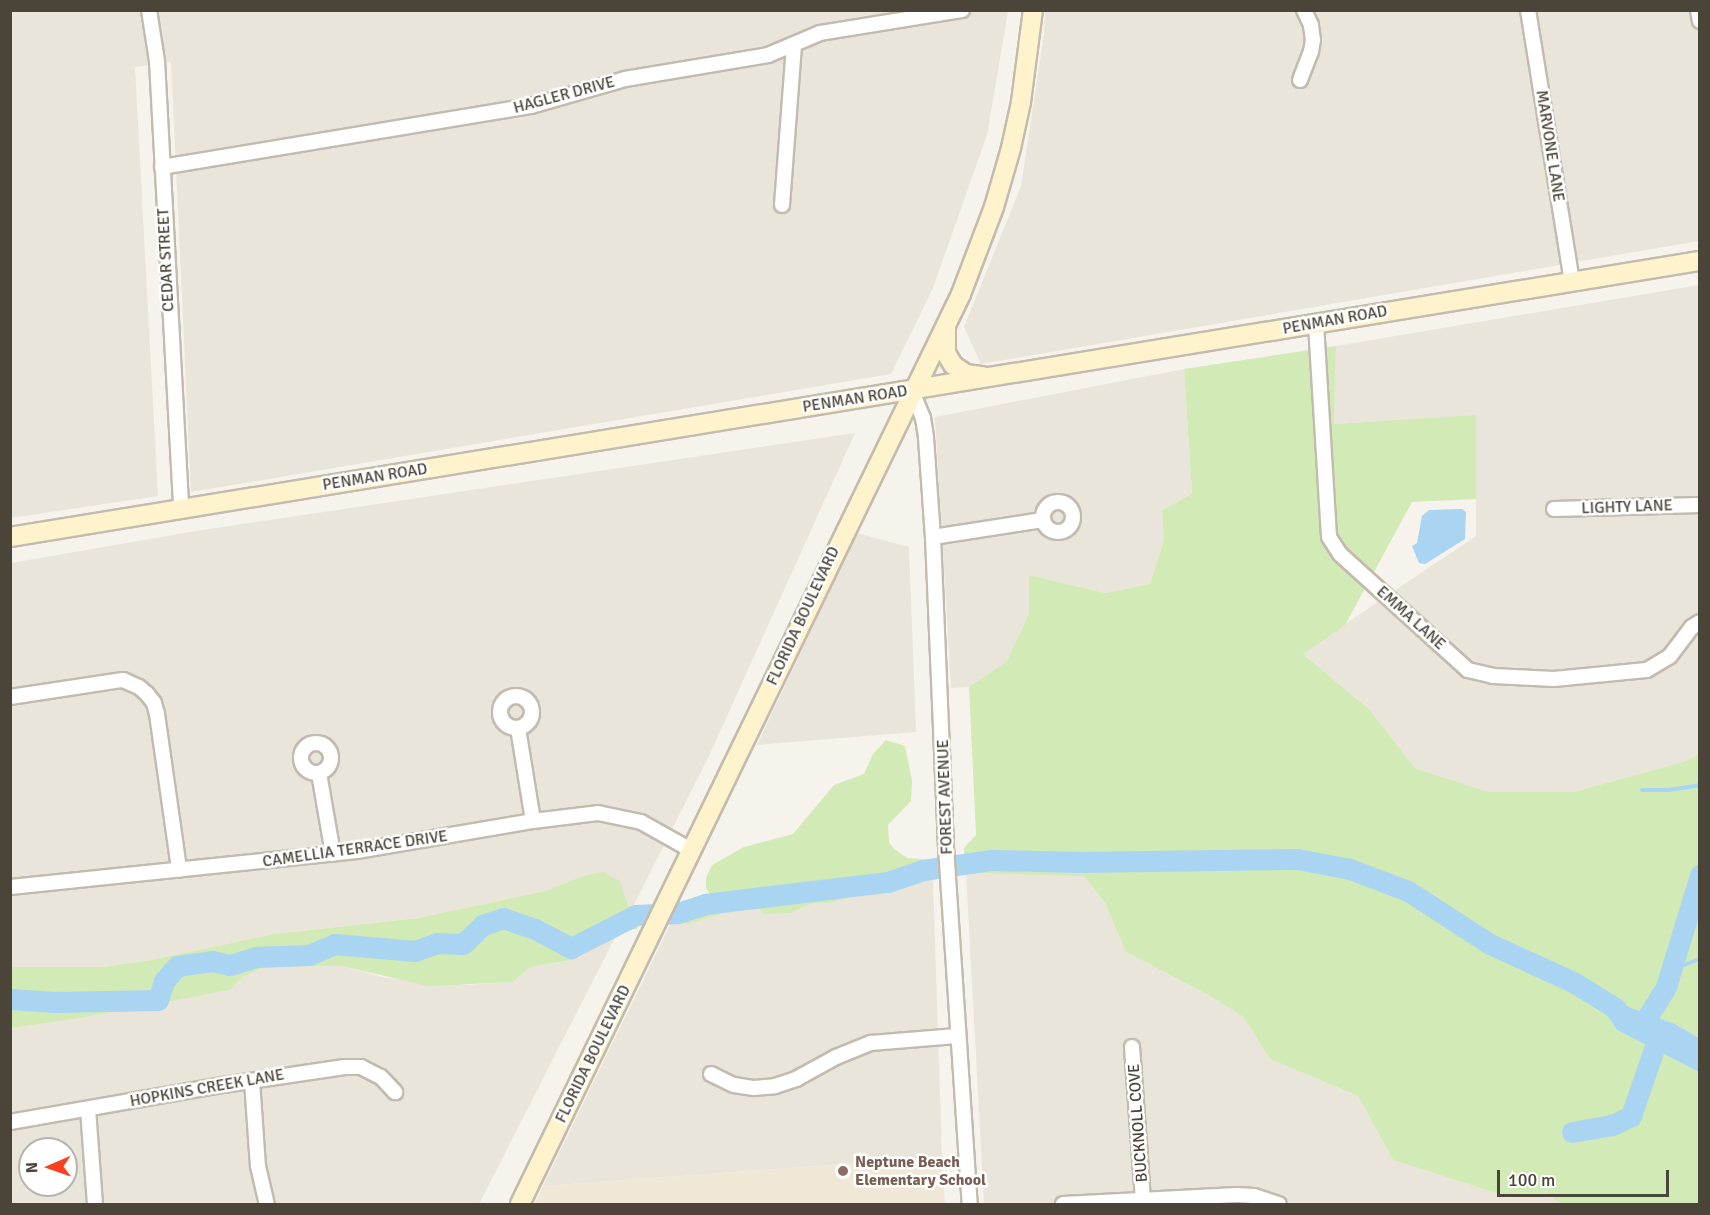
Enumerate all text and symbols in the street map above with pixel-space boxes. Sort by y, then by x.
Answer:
street label: HAGLER DRIVE [511,72,617,118]
street label: MARVONE LANE [1532,89,1568,203]
street label: CEDAR STREET [154,208,178,312]
street label: PENMAN ROAD [1281,301,1389,339]
street label: PENMAN ROAD [801,381,909,417]
street label: PENMAN ROAD [321,459,429,495]
street label: LIGHTY LANE [1581,496,1673,518]
street label: FLORIDA BOULEVARD [762,544,844,688]
street label: EMMA LANE [1373,582,1449,654]
street label: FOREST AVENUE [933,739,957,855]
street label: CAMELLIA TERRACE DRIVE [261,827,449,871]
street label: FLORIDA BOULEVARD [551,982,635,1126]
street label: BUCKNOLL COVE [1124,1063,1152,1183]
street label: HOPKINS CREEK LANE [128,1065,286,1111]
north arrow [18,1137,78,1197]
place label: Neptune Beach Elementary School [855,1152,986,1190]
scale bar [1500,1158,1672,1196]
text: N [22,1162,42,1173]
marker: Neptune Beach Elementary School [836,1164,850,1178]
text: 100 m [1508,1169,1555,1191]

